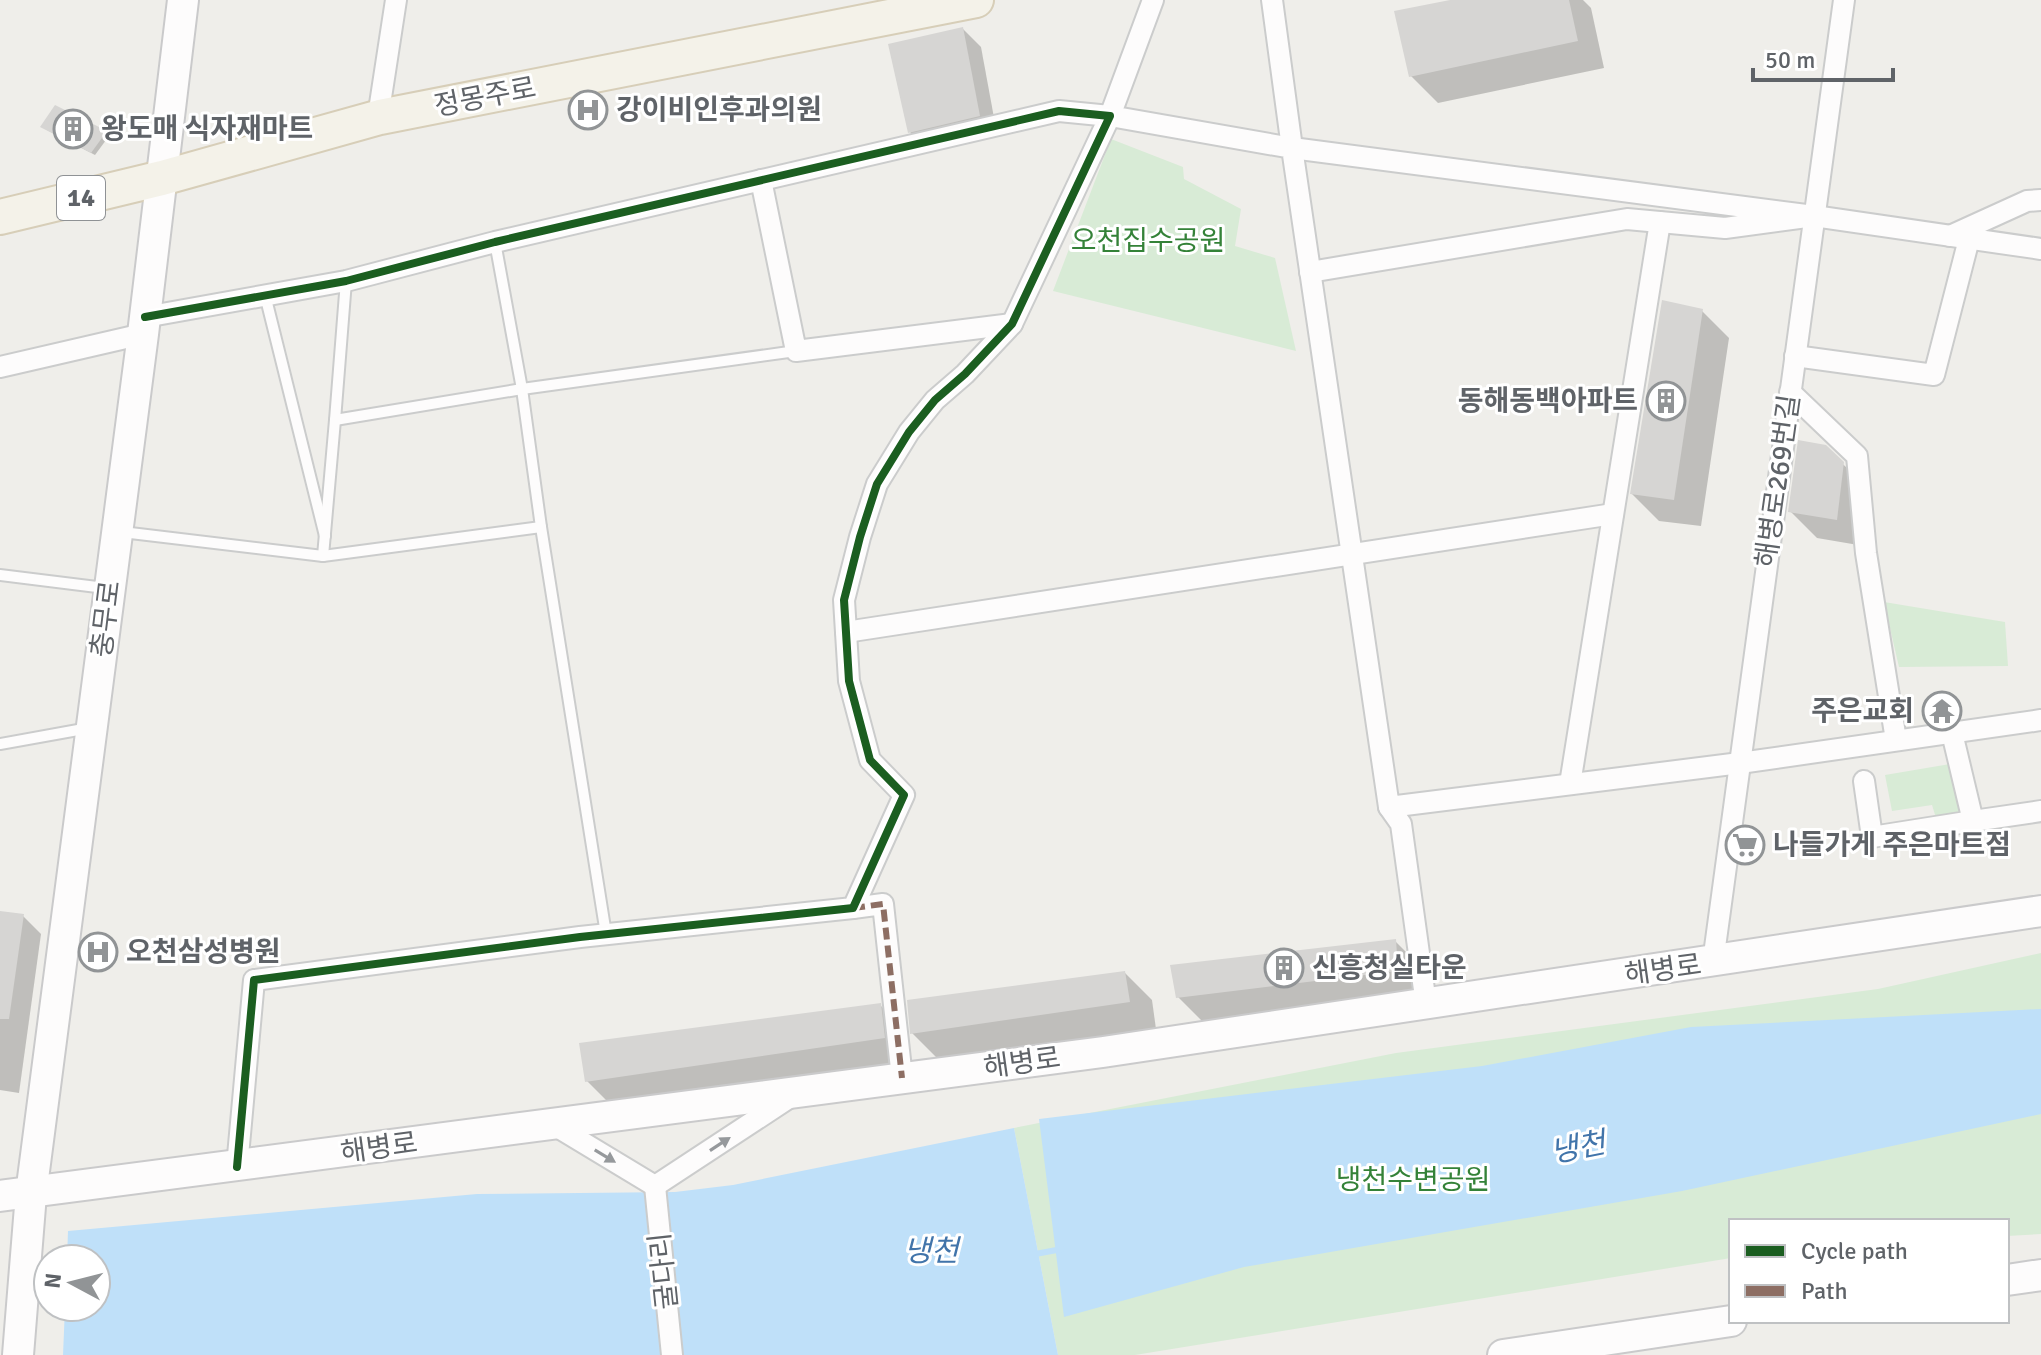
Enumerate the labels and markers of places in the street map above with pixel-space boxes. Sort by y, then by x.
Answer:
hospital icon: 강이비인후과의원 [567,89,609,131]
place label: 강이비인후과의원 [616,93,822,127]
building icon: 왕도매 식자재마트 [52,108,94,150]
place label: 왕도매 식자재마트 [101,112,313,146]
building icon: 동해동백아파트 [1645,380,1687,422]
place label: 동해동백아파트 [1458,384,1638,418]
temple icon: 주은교회 [1921,690,1963,732]
place label: 주은교회 [1811,694,1914,728]
supermarket icon: 나들가게 주은마트점 [1724,824,1766,866]
place label: 나들가게 주은마트점 [1773,828,2011,862]
hospital icon: 오천삼성병원 [77,931,119,973]
place label: 오천삼성병원 [126,935,281,969]
building icon: 신흥청실타운 [1263,947,1305,989]
place label: 신흥청실타운 [1312,951,1467,985]

